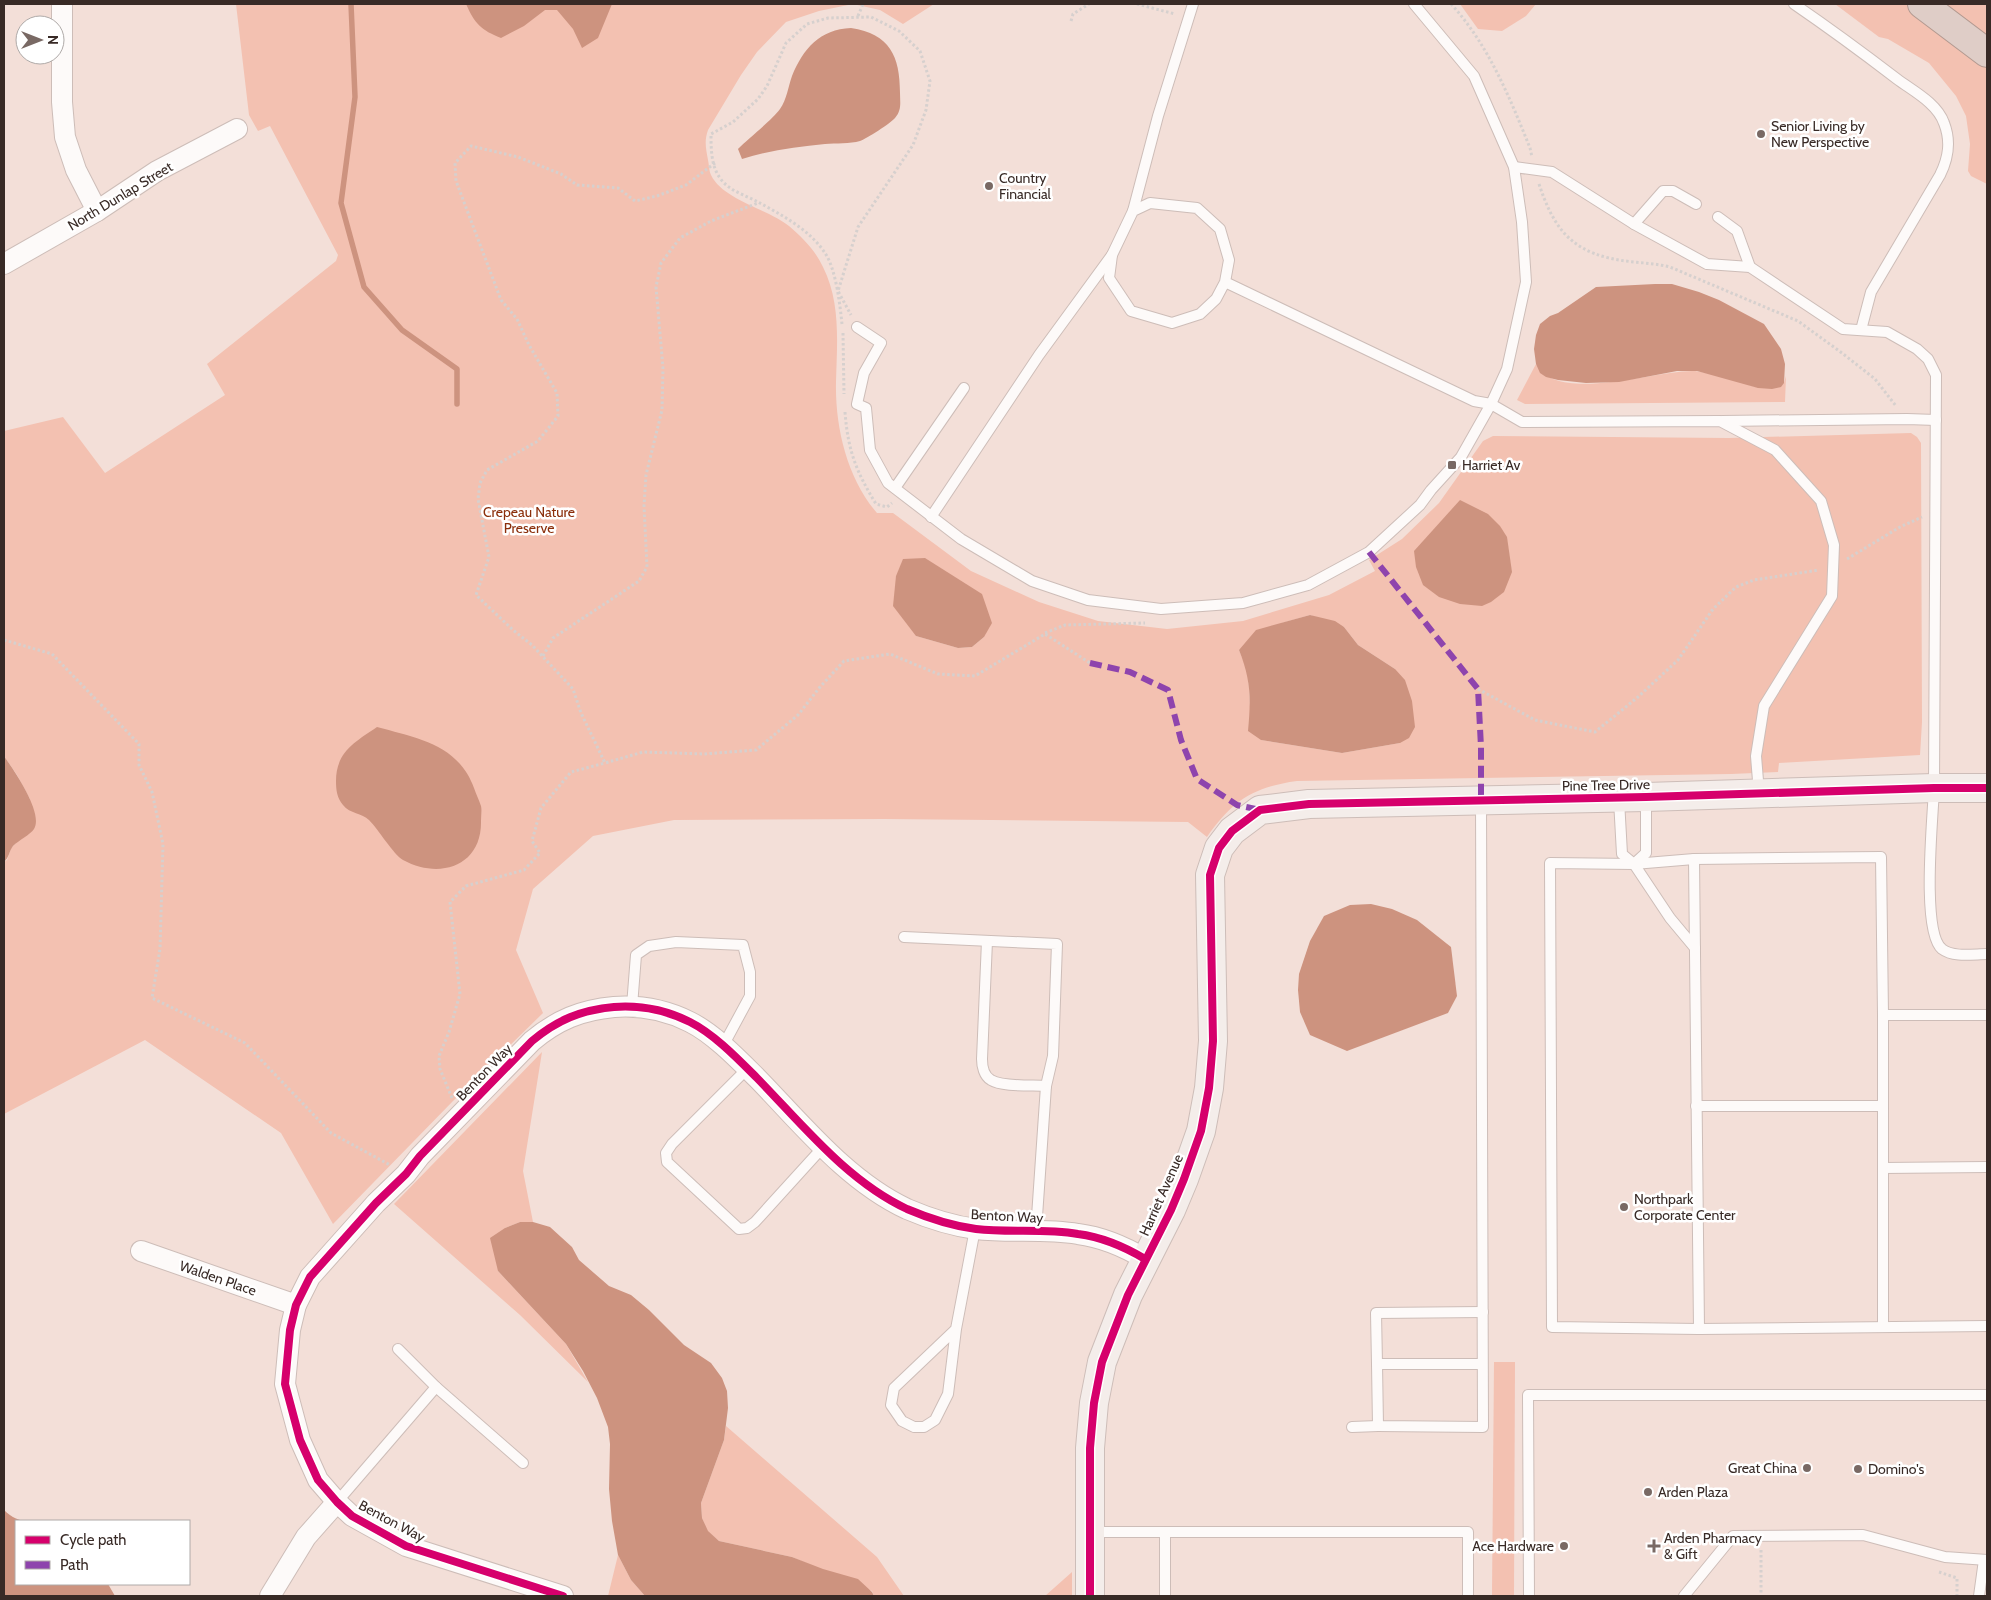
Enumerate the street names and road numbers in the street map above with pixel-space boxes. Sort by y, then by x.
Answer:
street label: North Dunlap Street [64,157,176,234]
street label: Pine Tree Drive [1562,775,1650,795]
street label: Benton Way [452,1040,516,1104]
street label: Harriet Avenue [1135,1151,1187,1239]
street label: Benton Way [970,1205,1044,1227]
street label: Walden Place [177,1256,259,1300]
street label: Benton Way [356,1496,428,1546]

